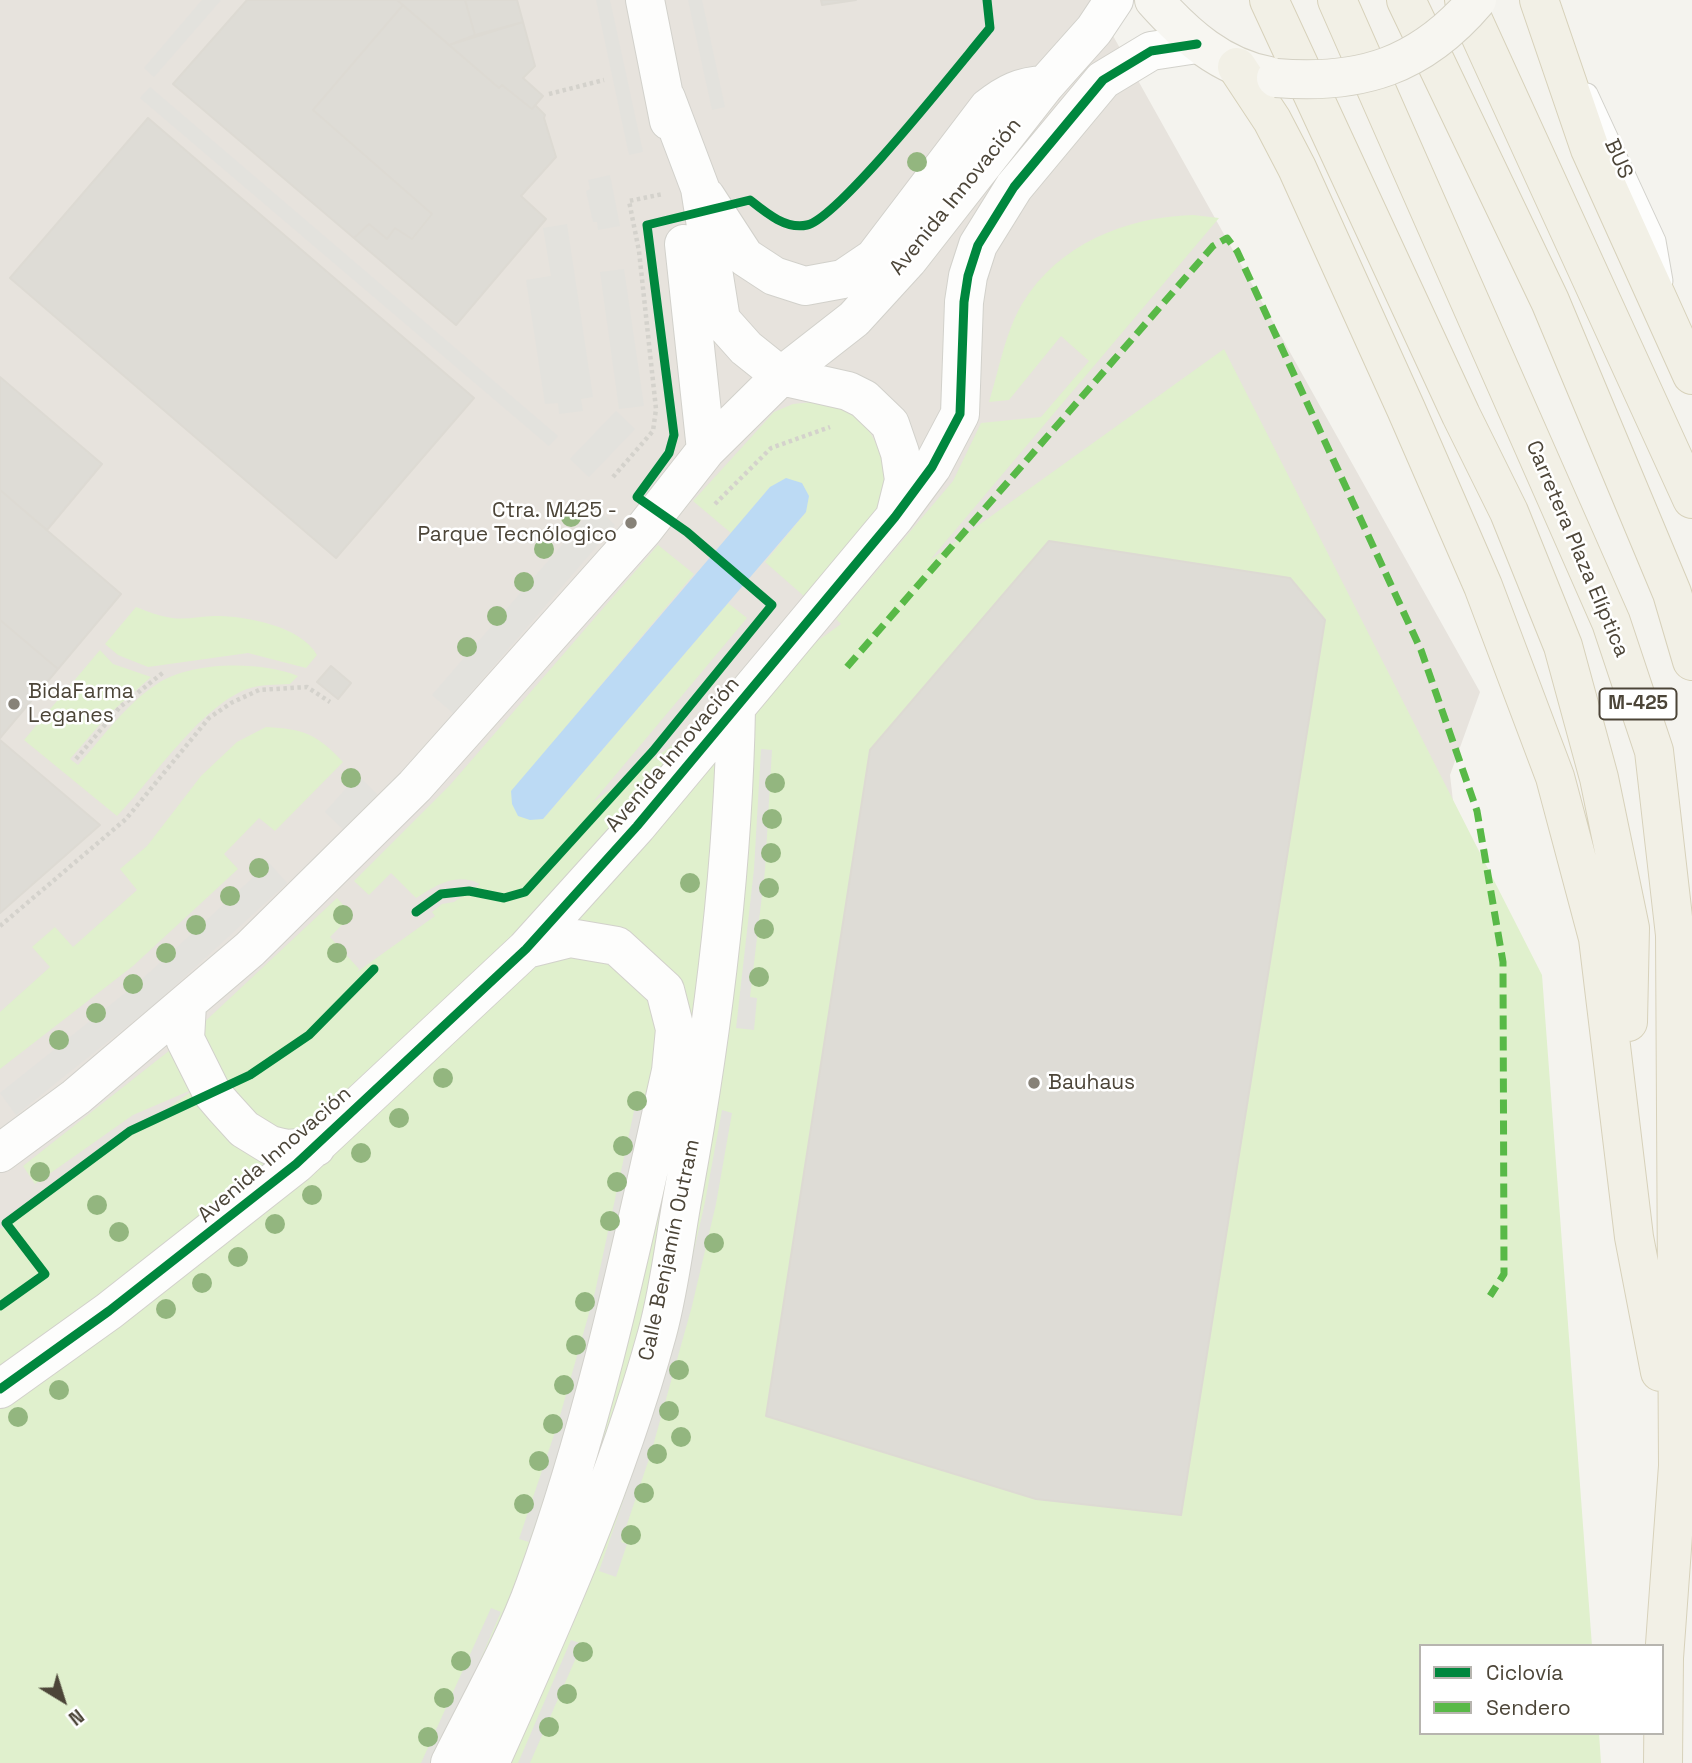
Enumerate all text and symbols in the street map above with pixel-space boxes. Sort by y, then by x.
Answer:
street label: Avenida Innovación [885,113,1027,281]
street label: BUS [1598,135,1638,183]
street label: Carretera Plaza Elíptica [1520,437,1634,661]
place label: Ctra. M425 - Parque Tecnólogico [417,498,617,548]
marker: Ctra. M425 - Parque Tecnólogico [623,515,639,531]
street label: Avenida Innovación [601,672,745,838]
place label: BidaFarma Leganes [28,679,134,729]
road number: M-425 [1600,688,1676,720]
marker: BidaFarma Leganes [6,696,22,712]
place label: Bauhaus [1048,1070,1135,1096]
marker: Bauhaus [1026,1075,1042,1091]
street label: Avenida Innovación [193,1082,357,1228]
street label: Calle Benjamín Outram [634,1137,706,1363]
legend [1419,1644,1664,1735]
text: Ciclovía [1486,1659,1563,1686]
north arrow [28,1665,98,1735]
text: Sendero [1486,1694,1571,1721]
text: N [64,1703,89,1731]

